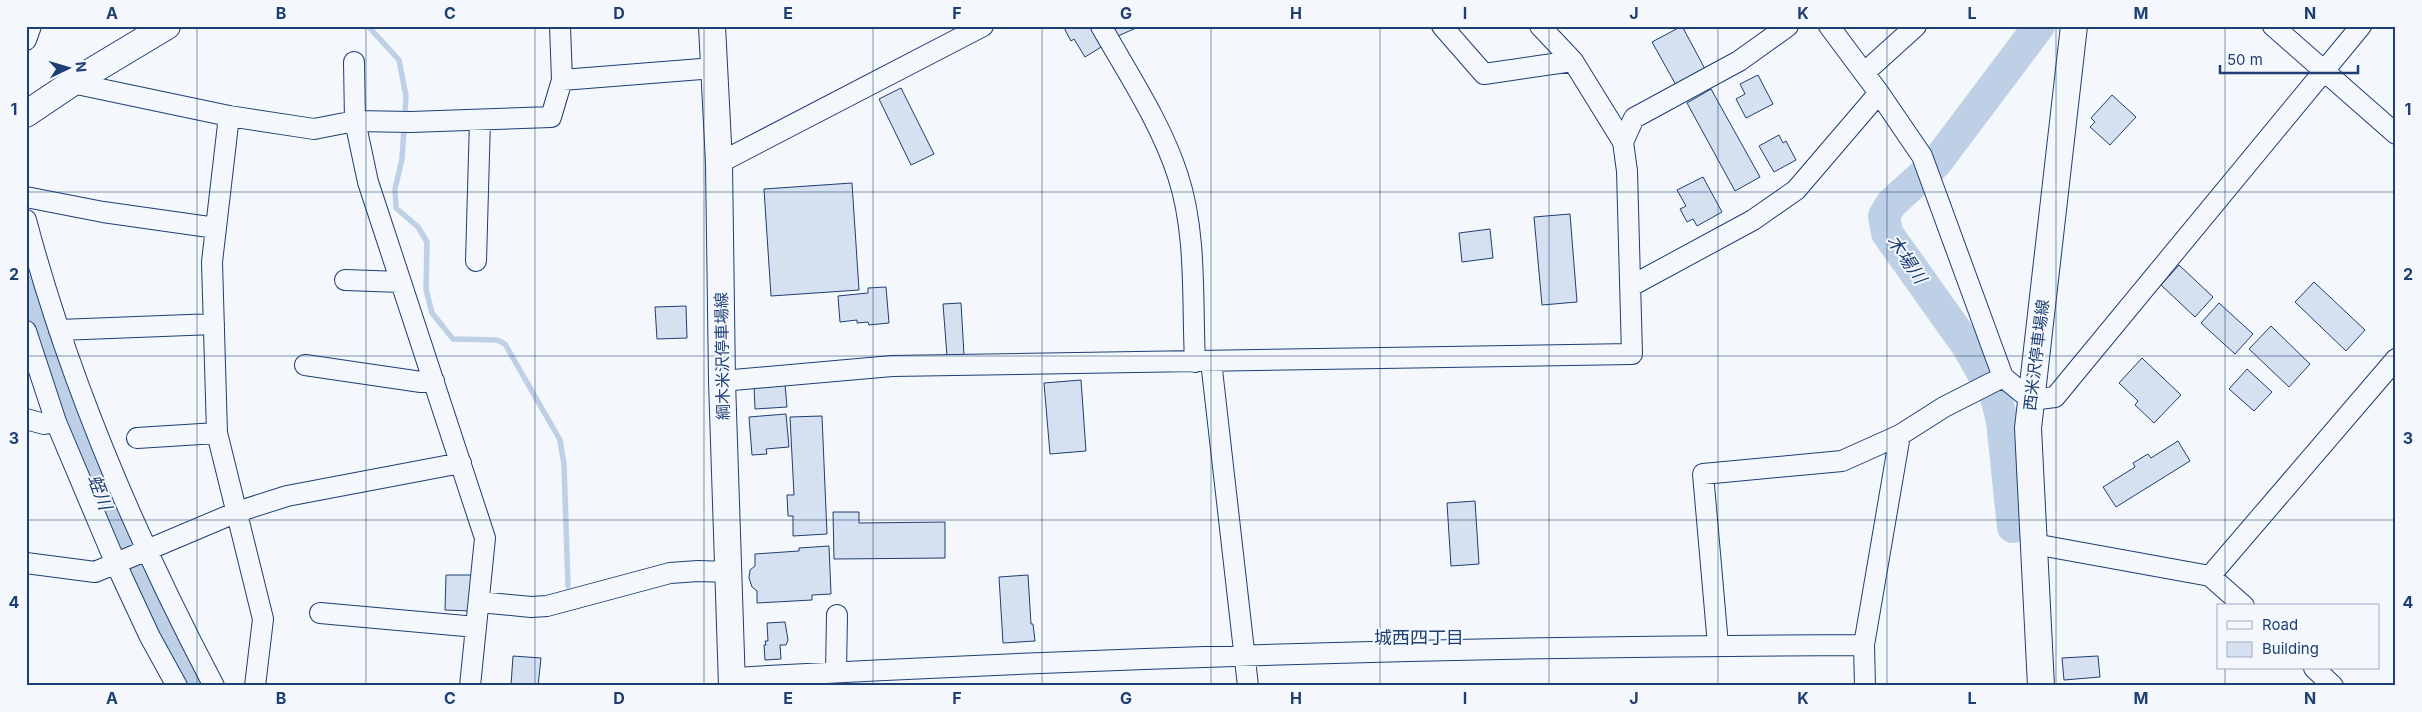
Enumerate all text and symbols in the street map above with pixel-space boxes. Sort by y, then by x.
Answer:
text: A [106,3,118,23]
text: B [276,3,286,23]
text: C [444,3,456,23]
text: D [613,3,625,23]
text: E [783,3,793,23]
text: F [952,3,962,23]
text: G [1120,3,1132,23]
text: H [1290,3,1302,23]
text: I [1463,3,1467,23]
text: J [1629,3,1639,23]
text: K [1797,3,1809,23]
text: L [1967,3,1977,23]
text: M [2134,3,2148,23]
text: N [2304,3,2316,23]
north arrow [42,42,92,92]
scale bar [2220,42,2357,74]
text: 50 m [2227,50,2263,69]
text: N [73,61,90,73]
text: 1 [11,99,17,119]
text: 1 [2405,99,2411,119]
water label: 木場川 [1883,231,1932,289]
text: 2 [9,264,19,284]
text: 2 [2403,264,2413,284]
street label: 綱木米沢停車場線 [711,292,733,420]
street label: 西米沢停車場線 [2019,298,2053,412]
text: 3 [9,428,19,448]
text: 3 [2403,428,2413,448]
water label: 蛭川 [84,471,117,514]
text: 4 [9,592,20,612]
text: 4 [2403,592,2414,612]
legend [2217,604,2380,670]
text: Road [2262,615,2298,634]
district label: 城西四丁目 [1374,627,1464,648]
text: Building [2262,639,2319,658]
text: A [106,688,118,708]
text: B [276,688,286,708]
text: C [444,688,456,708]
text: D [613,688,625,708]
text: E [783,688,793,708]
text: F [952,688,962,708]
text: G [1120,688,1132,708]
text: H [1290,688,1302,708]
text: I [1463,688,1467,708]
text: J [1629,688,1639,708]
text: K [1797,688,1809,708]
text: L [1967,688,1977,708]
text: M [2134,688,2148,708]
text: N [2304,688,2316,708]

